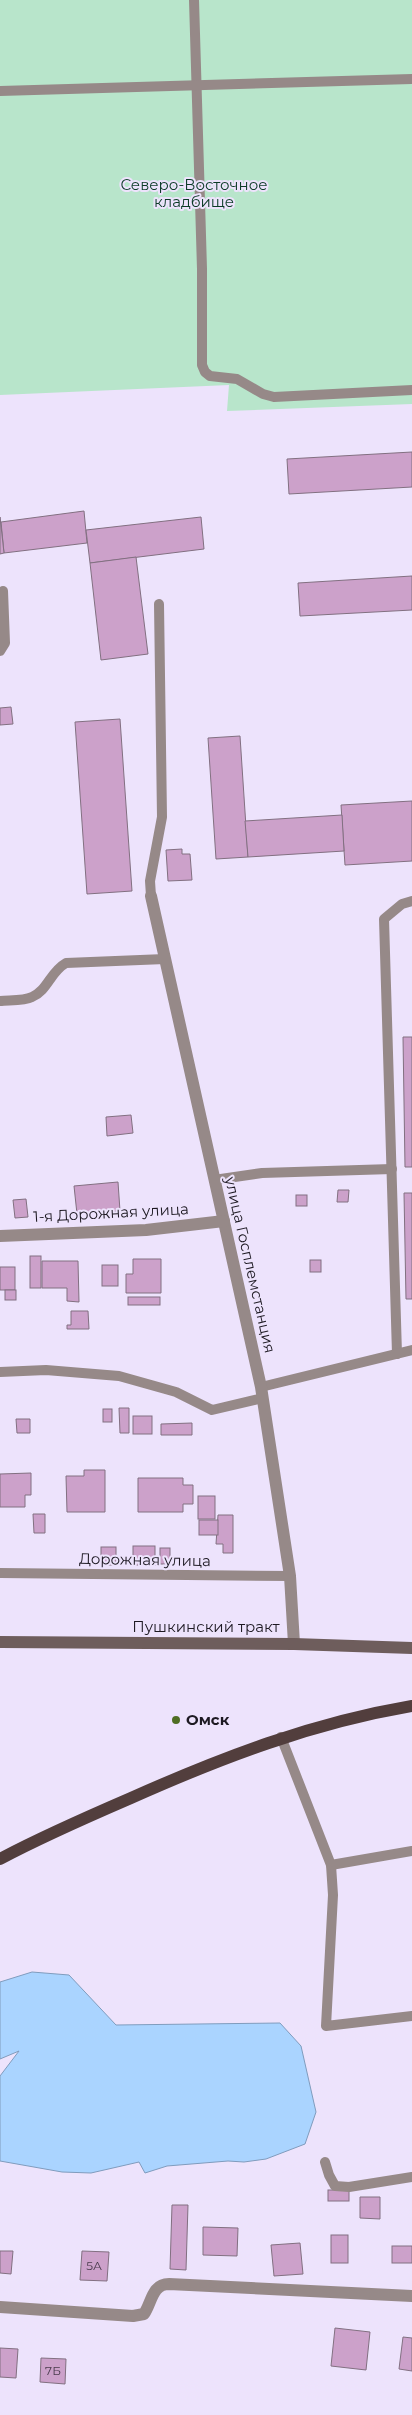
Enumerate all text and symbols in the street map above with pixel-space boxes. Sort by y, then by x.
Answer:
park label: Северо-Восточное кладбище [120,175,268,211]
street label: улица Госплемстанция [221,1174,280,1355]
street label: 1-я Дорожная улица [33,1199,189,1226]
street label: Дорожная улица [79,1549,211,1570]
street label: Пушкинский тракт [132,1617,281,1636]
place label: Омск [186,1710,230,1729]
marker: Омск [170,1714,182,1726]
house number: 5А [86,2258,102,2273]
house number: 7Б [45,2363,61,2378]

